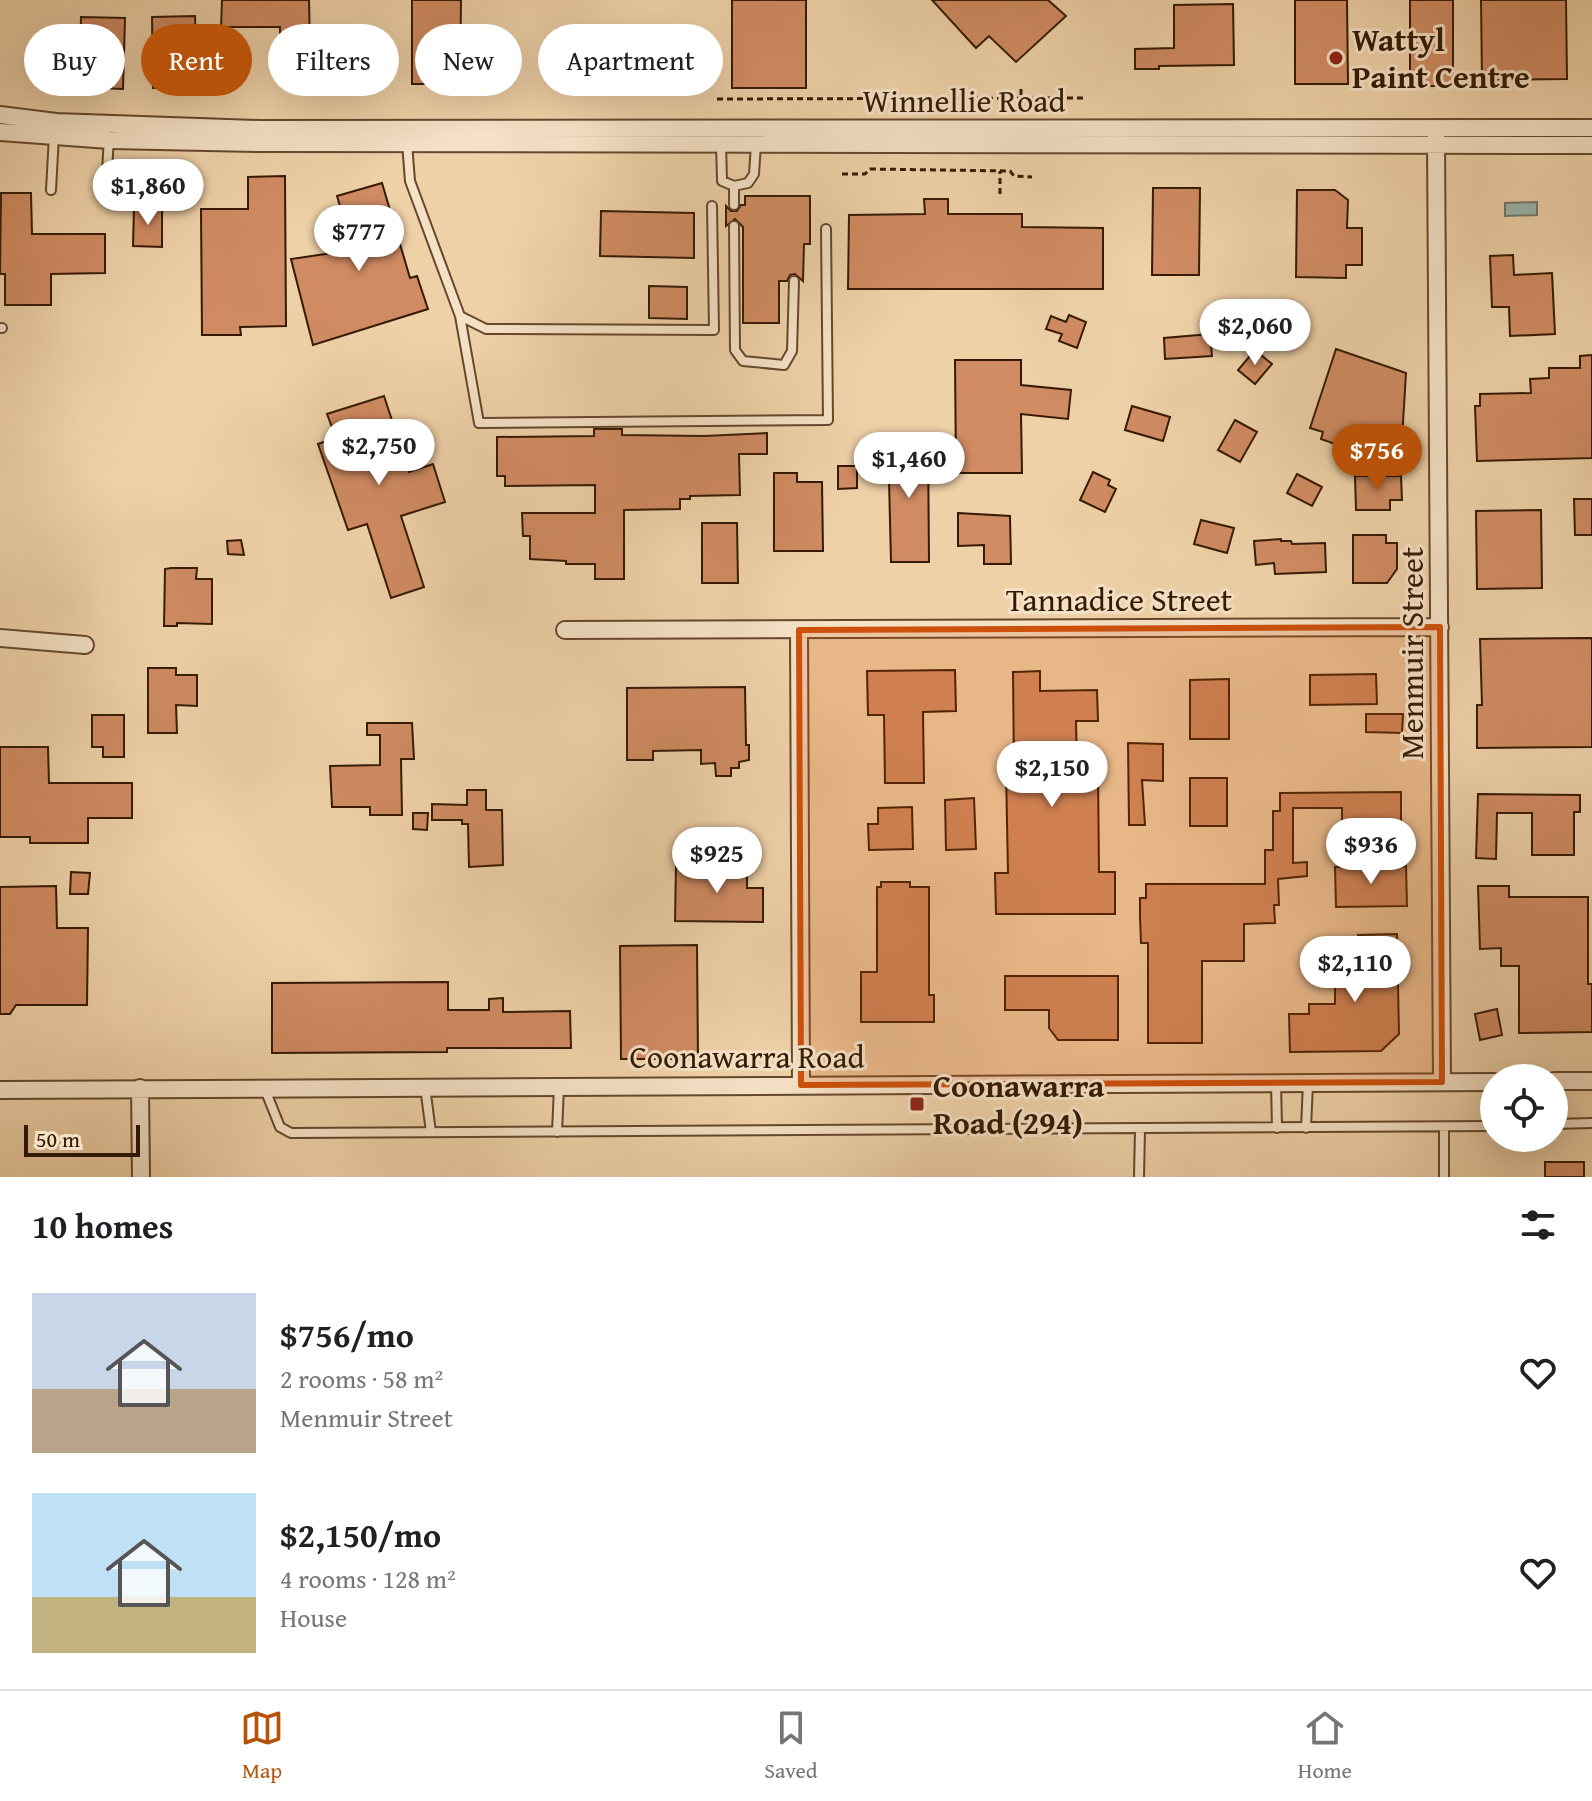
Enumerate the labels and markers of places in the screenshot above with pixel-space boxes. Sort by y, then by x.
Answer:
place label: Wattyl Paint Centre [1352,16,1530,100]
marker: Wattyl Paint Centre [1327,49,1345,67]
pin: $1,860 [83,159,213,227]
pin: $777 [312,205,406,273]
pin: $2,060 [1190,299,1320,367]
pin: $2,750 [314,419,444,487]
pin: $756 [1330,424,1424,492]
pin: $1,460 [844,432,974,500]
pin: $2,150 [987,741,1117,809]
pin: $936 [1324,818,1418,886]
pin: $925 [670,827,764,895]
pin: $2,110 [1290,936,1420,1004]
place label: Coonawarra Road (294) [933,1062,1105,1146]
marker: Coonawarra Road (294) [908,1095,926,1113]

